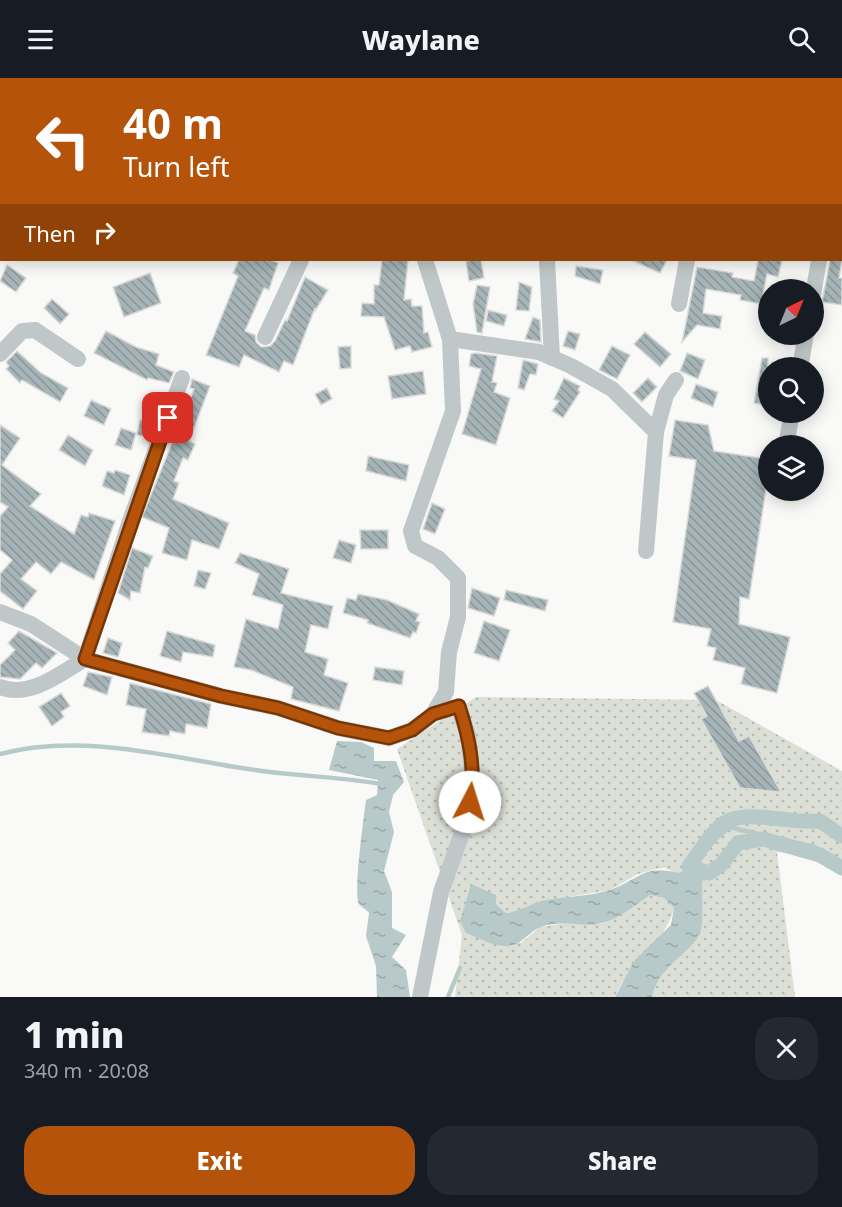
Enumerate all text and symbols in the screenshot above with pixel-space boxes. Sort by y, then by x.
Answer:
text: Waylane [362,21,480,58]
icon: menu [24,23,57,56]
icon: search [785,23,818,56]
text: 40 m [123,94,223,151]
icon: left [24,102,102,180]
text: Turn left [123,148,229,185]
icon: right [88,216,121,249]
text: Then [24,218,76,248]
north arrow [758,279,824,345]
map controls [758,279,824,501]
button: search [758,357,824,423]
pin [142,392,193,443]
icon: arrive [151,401,184,434]
button: layers [758,435,824,501]
position arrow [438,770,502,834]
text: 1 min [24,1010,125,1059]
button: close [755,1017,818,1080]
text: 340 m · 20:08 [24,1057,149,1084]
button: Exit [24,1126,415,1195]
button: Share [427,1126,818,1195]

